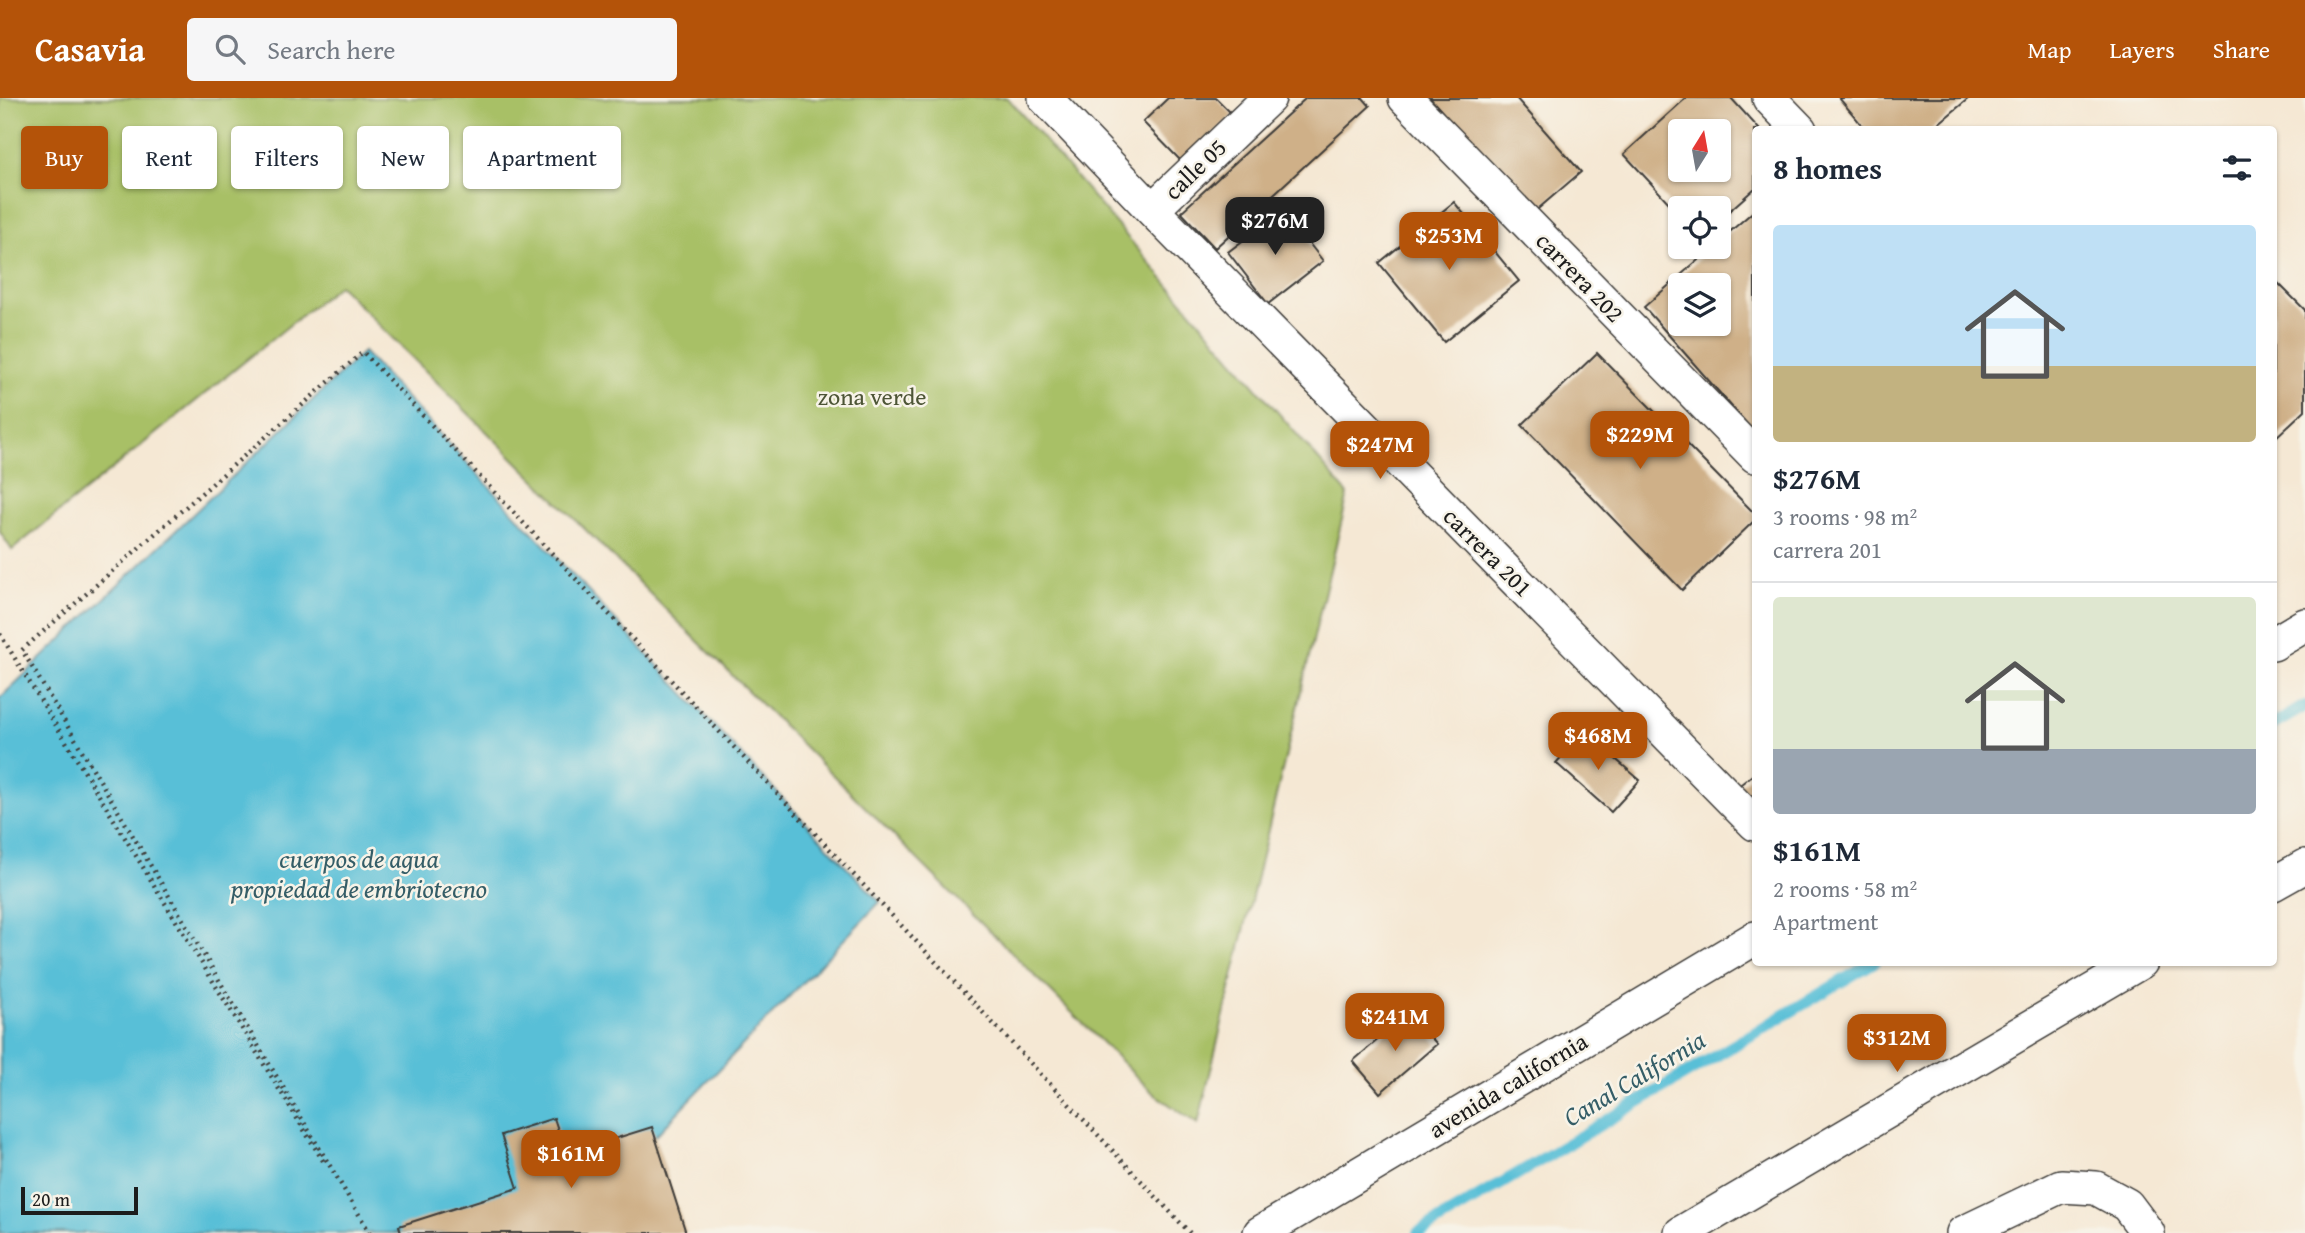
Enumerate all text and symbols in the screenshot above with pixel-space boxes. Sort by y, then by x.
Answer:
search box [187,18,677,81]
text: Casavia [35,25,145,73]
icon: search [211,30,249,68]
text: Search here [267,30,396,69]
text: Map [2028,32,2071,67]
text: Layers [2109,32,2175,67]
text: Share [2213,32,2270,67]
north arrow [1668,119,1731,182]
map controls [1668,119,1731,336]
chip: Buy [21,126,108,189]
chip: Rent [122,126,217,189]
chip: Filters [231,126,343,189]
chip: New [357,126,449,189]
chip: Apartment [463,126,621,189]
street label: calle 05 [1156,130,1234,208]
text: 8 homes [1773,146,1882,190]
icon: filters [2218,149,2256,187]
button: locate [1668,196,1731,259]
pin: $276M [1226,198,1324,257]
text: $276M [1241,203,1309,236]
pin: $253M [1400,212,1498,272]
text: $253M [1415,218,1483,251]
street label: carrera 202 [1528,224,1632,330]
icon: home [1952,271,2078,397]
button: layers [1668,273,1731,336]
park label: zona verde [817,379,927,414]
pin: $229M [1591,412,1689,471]
text: $229M [1606,417,1674,450]
pin: $247M [1331,422,1429,481]
text: $247M [1346,427,1414,460]
text: $276M [1773,456,1861,500]
street label: carrera 201 [1435,499,1541,605]
text: 3 rooms · 98 m² [1773,500,1917,533]
text: carrera 201 [1773,533,1882,566]
icon: home [1952,643,2078,769]
pin: $468M [1549,712,1647,772]
text: $468M [1564,718,1632,751]
text: $161M [1773,828,1861,872]
water label: cuerpos de agua propiedad de embriotecno [230,839,487,908]
text: 2 rooms · 58 m² [1773,872,1917,905]
text: Apartment [1773,905,1878,938]
pin: $241M [1346,993,1444,1053]
text: $241M [1361,999,1429,1032]
pin: $312M [1848,1014,1946,1074]
water label: Canal California [1556,1020,1712,1136]
text: $312M [1863,1020,1931,1053]
street label: avenida california [1422,1023,1595,1146]
pin: $161M [522,1130,620,1190]
text: $161M [537,1136,605,1169]
scale bar [21,1184,138,1216]
text: 20 m [32,1185,70,1213]

